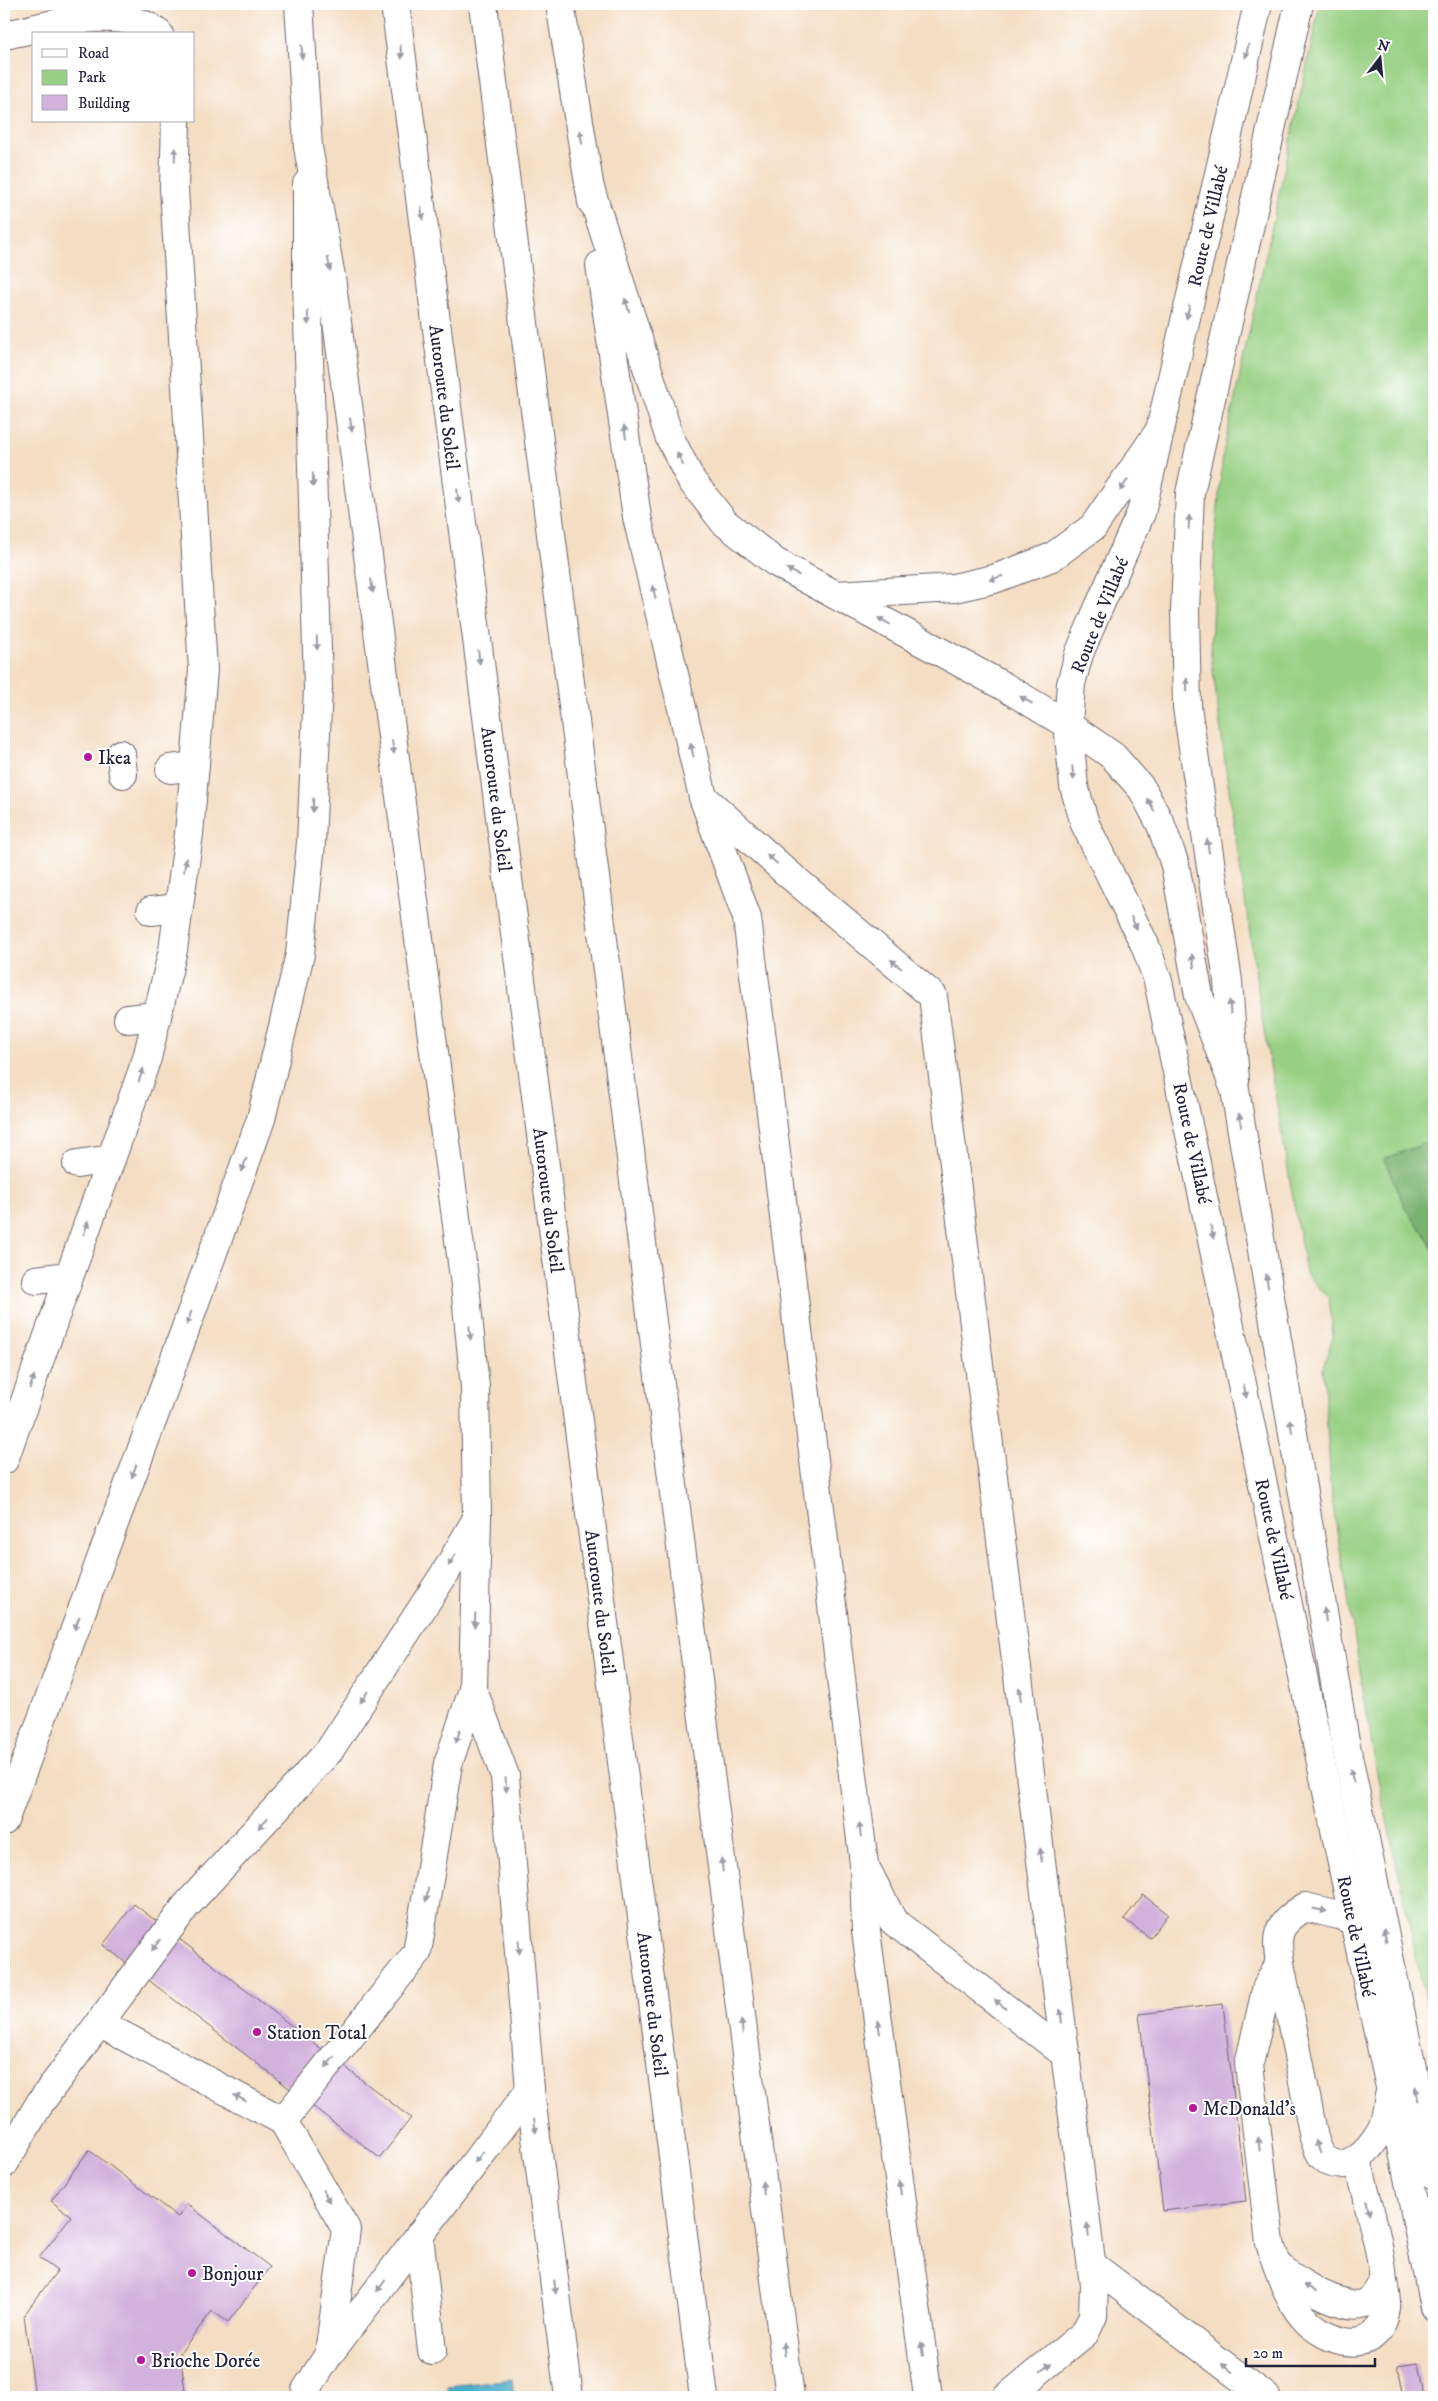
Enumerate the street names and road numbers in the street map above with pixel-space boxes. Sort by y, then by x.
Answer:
street label: Route de Villabé [1183,163,1234,289]
street label: Autoroute du Soleil [423,323,464,471]
street label: Route de Villabé [1067,554,1134,677]
street label: Autoroute du Soleil [475,725,516,873]
street label: Route de Villabé [1167,1081,1216,1206]
street label: Autoroute du Soleil [527,1126,568,1274]
street label: Route de Villabé [1249,1477,1298,1602]
street label: Autoroute du Soleil [579,1528,620,1676]
street label: Route de Villabé [1331,1874,1380,1999]
street label: Autoroute du Soleil [631,1930,672,2078]

